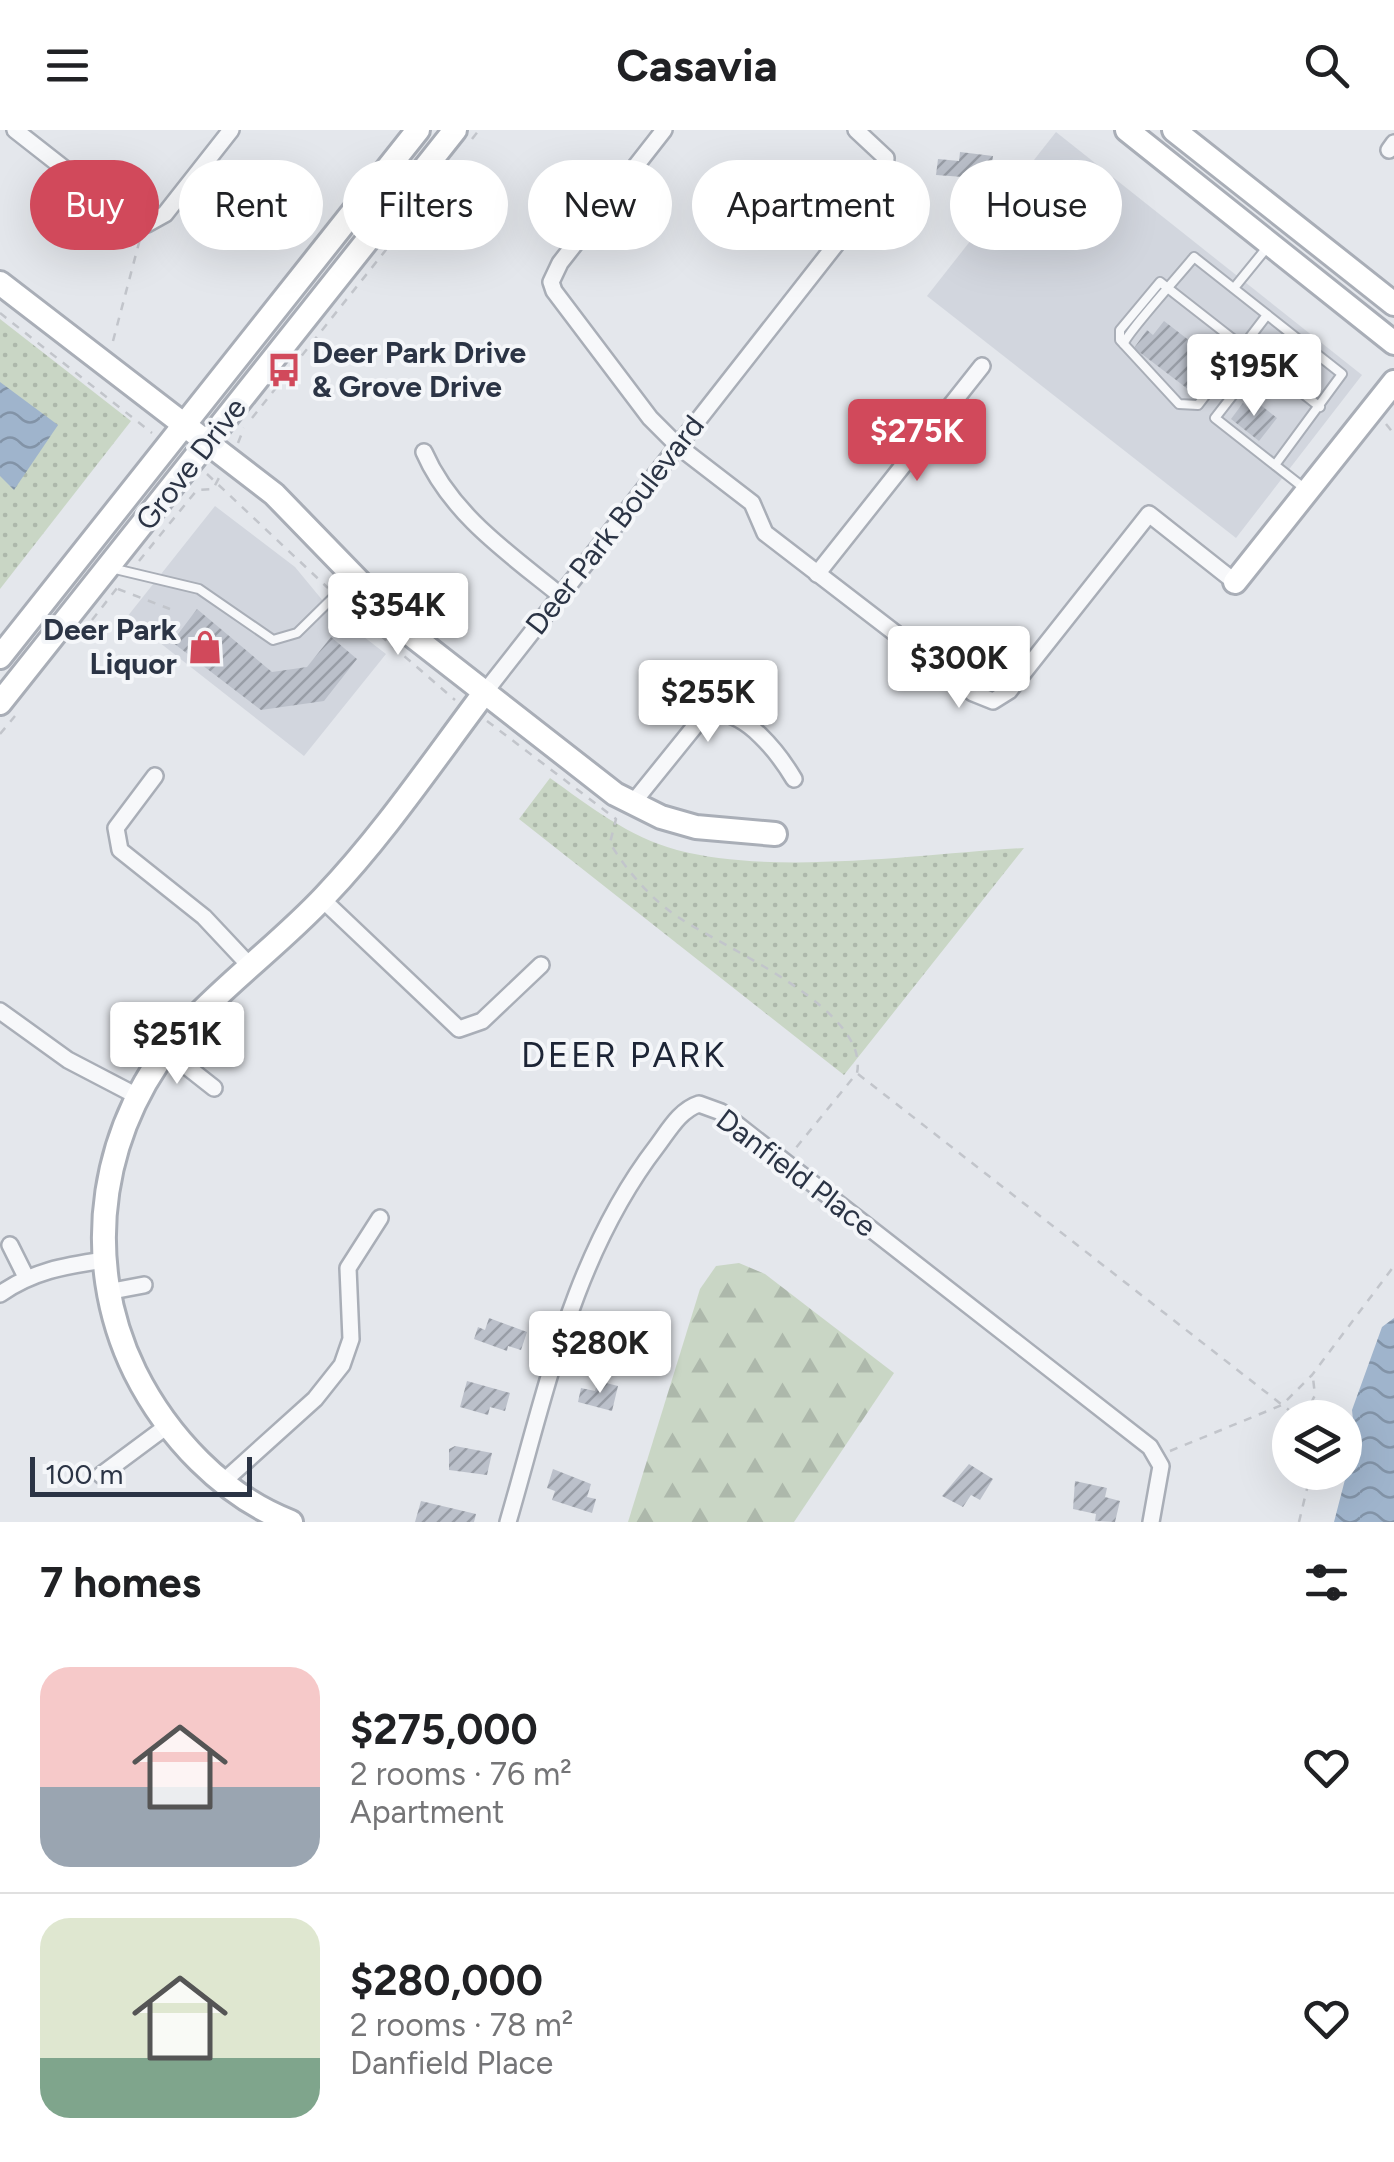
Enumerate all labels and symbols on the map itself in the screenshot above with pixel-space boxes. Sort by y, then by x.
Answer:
place label: Deer Park Drive & Grove Drive [312,334,527,405]
pin: $195K [1184,334,1324,419]
bus stop icon: Deer Park Drive & Grove Drive [265,351,303,389]
street label: Grove Drive [127,390,254,537]
pin: $275K [847,399,987,484]
street label: Deer Park Boulevard [517,407,712,642]
pin: $354K [328,573,468,658]
place label: Deer Park Liquor [43,611,177,682]
pin: $300K [889,626,1029,711]
shop icon: Deer Park Liquor [186,628,224,666]
pin: $255K [638,660,778,745]
pin: $251K [107,1002,247,1087]
district label: DEER PARK [521,1034,727,1076]
street label: Danfield Place [709,1100,884,1245]
pin: $280K [530,1311,670,1396]
scale bar [30,1452,252,1496]

